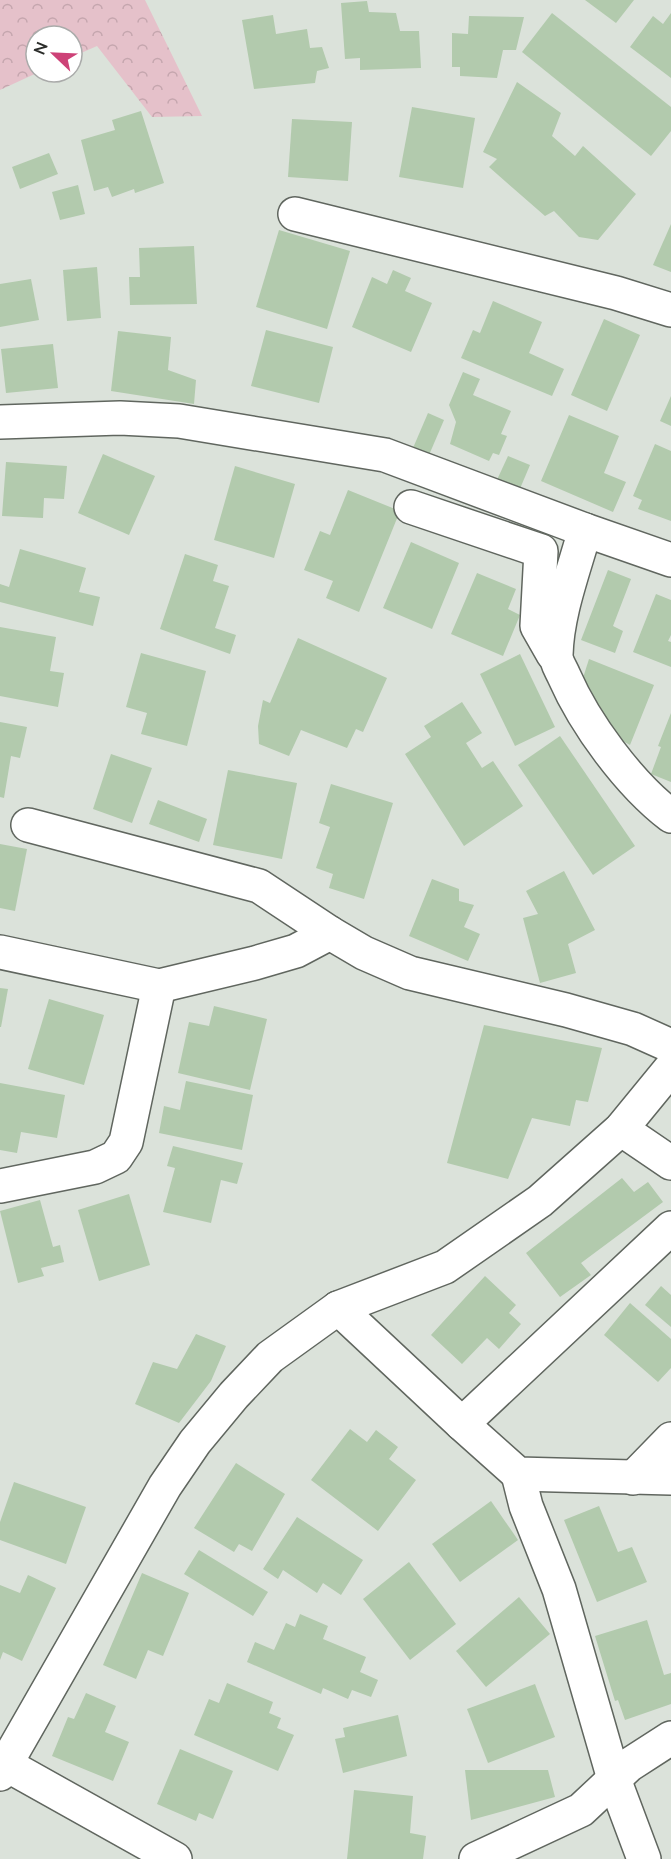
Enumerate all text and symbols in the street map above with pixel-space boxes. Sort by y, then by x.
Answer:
north arrow [24,24,84,84]
text: N [29,39,54,58]

